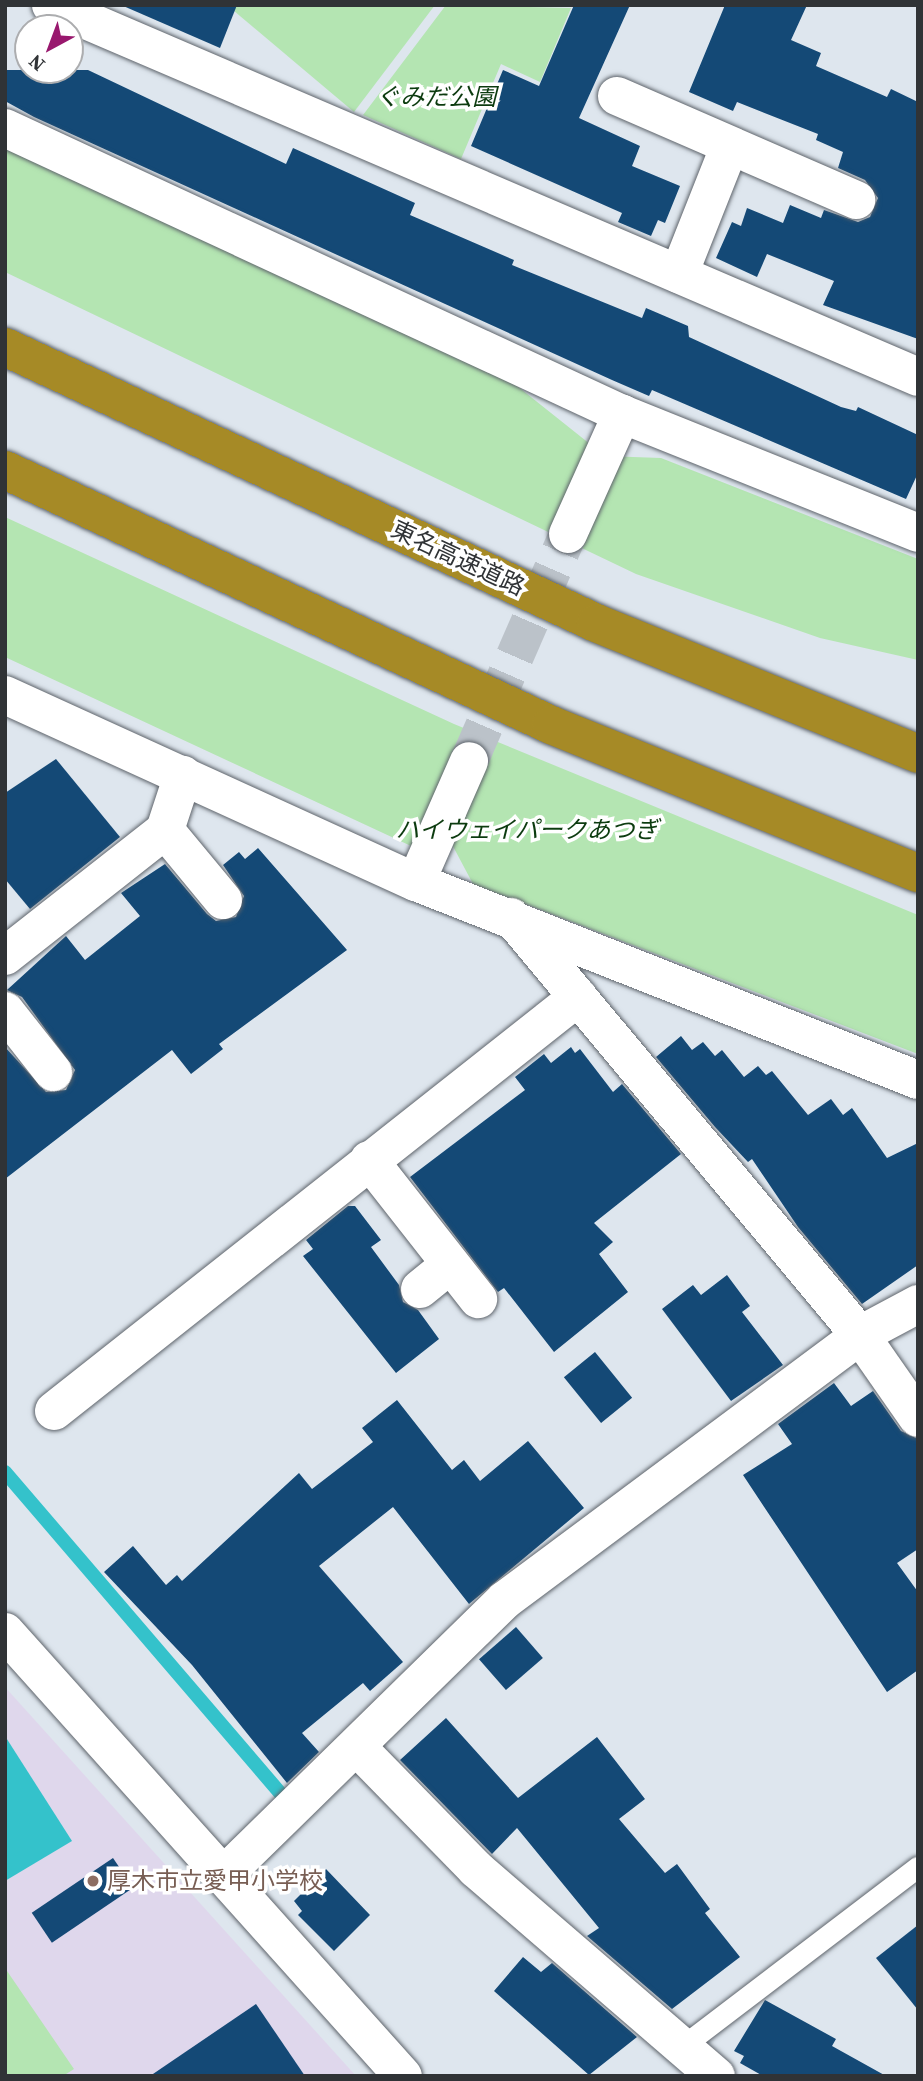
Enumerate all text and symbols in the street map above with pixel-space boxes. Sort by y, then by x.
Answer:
north arrow [14,14,84,84]
text: N [23,49,50,78]
park label: ぐみだ公園 [376,83,496,111]
street label: 東名高速道路 [387,515,529,601]
park label: ハイウェイパークあつぎ [395,816,659,844]
place label: 厚木市立愛甲小学校 [107,1867,323,1895]
marker: 厚木市立愛甲小学校 [85,1873,101,1889]

